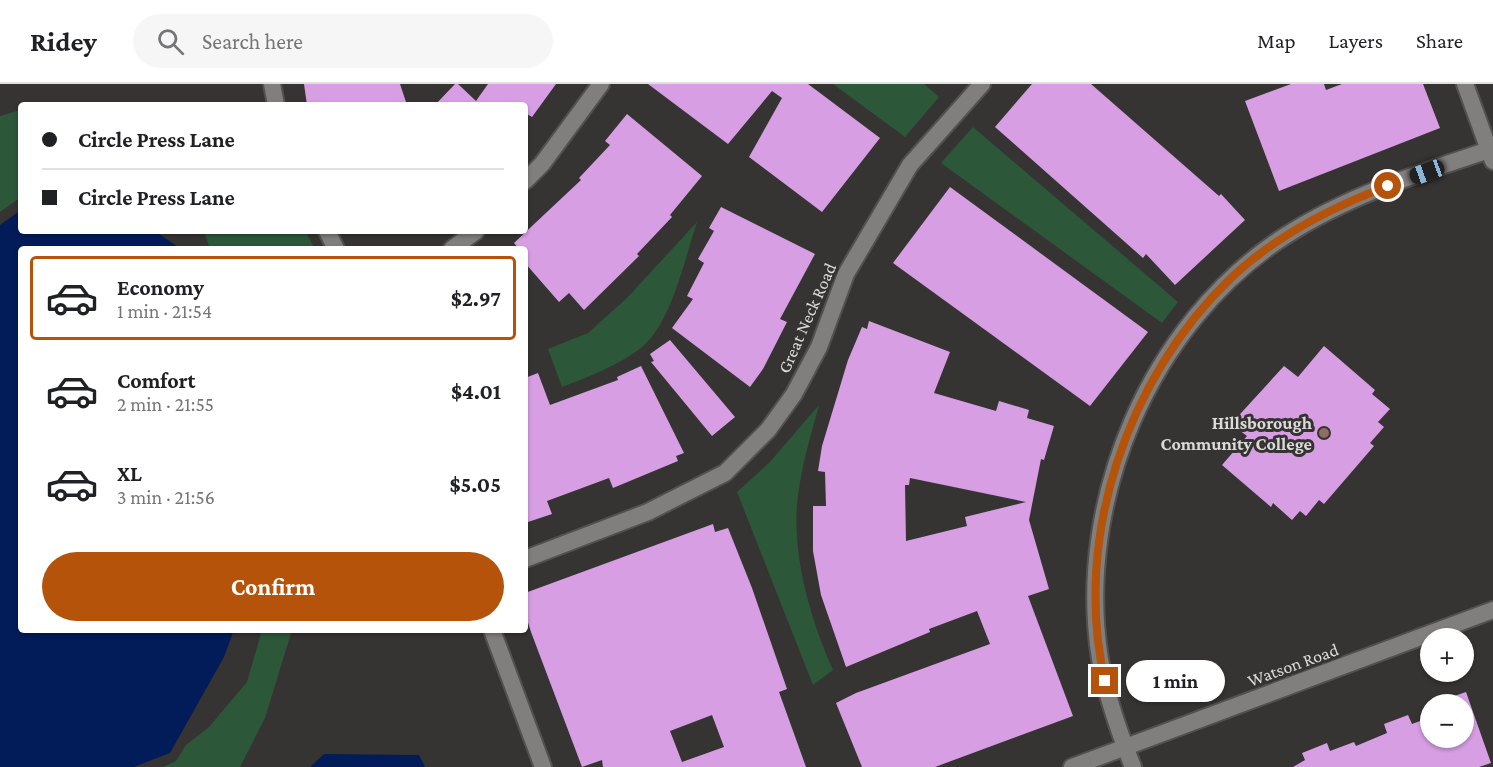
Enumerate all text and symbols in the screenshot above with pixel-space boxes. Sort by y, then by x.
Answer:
search box [133,14,553,68]
icon: search [154,25,187,58]
text: Ridey [30,26,97,57]
text: Search here [202,29,303,54]
text: Map [1257,29,1296,53]
text: Layers [1329,29,1383,53]
text: Share [1416,29,1463,53]
text: Circle Press Lane [78,127,235,152]
car [1407,157,1447,187]
route start [1374,172,1401,199]
text: Circle Press Lane [78,185,235,210]
street label: Great Neck Road [774,259,840,376]
icon: car [45,271,99,325]
text: Economy [117,275,204,300]
text: $2.97 [451,286,501,311]
text: 1 min · 21:54 [117,300,212,322]
icon: car [45,364,99,418]
text: Comfort [117,368,195,393]
text: $4.01 [451,379,501,404]
text: 2 min · 21:55 [117,393,214,415]
place label: Hillsborough Community College [1161,413,1313,454]
marker: Hillsborough Community College [1317,426,1331,440]
icon: car [45,457,99,511]
text: XL [117,461,142,486]
text: $5.05 [450,472,501,497]
text: 3 min · 21:56 [117,486,215,508]
button: Confirm [42,552,504,621]
map controls [1420,628,1474,748]
button: + [1420,628,1474,682]
street label: Watson Road [1245,639,1342,691]
callout: 1 min [1126,660,1225,702]
route end [1091,667,1118,694]
text: 1 min [1153,670,1198,692]
button: − [1420,694,1474,748]

